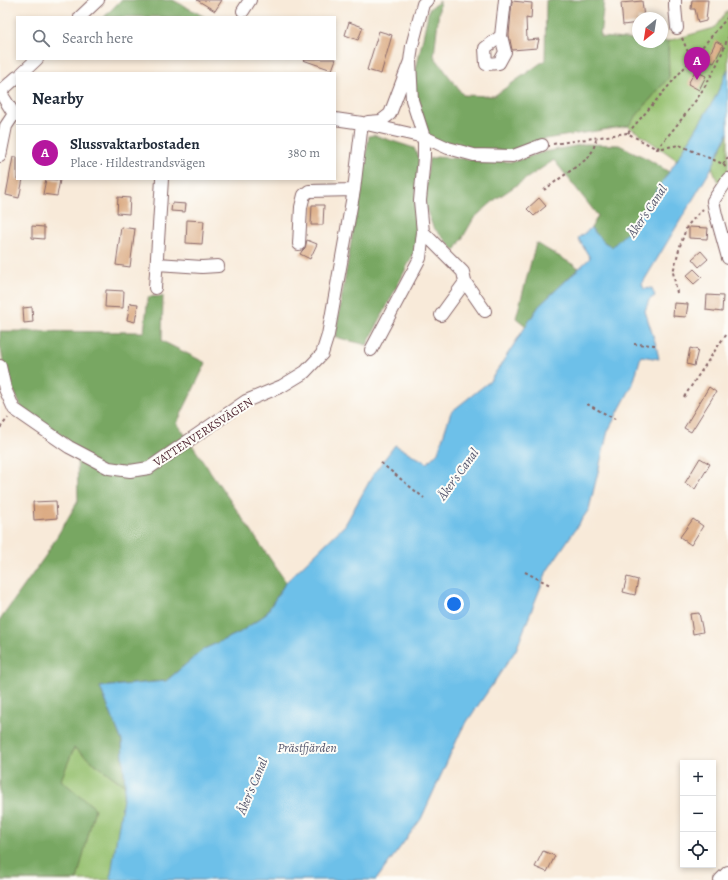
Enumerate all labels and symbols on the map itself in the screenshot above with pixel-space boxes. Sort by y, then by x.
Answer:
north arrow [632,12,668,48]
pin: A [684,47,710,80]
water label: Åker's Canal [623,181,671,241]
street label: VATTENVERKSVÄGEN [149,394,256,471]
water label: Åker's Canal [433,444,483,504]
your location [444,594,464,614]
water label: Prästfjärden [277,739,337,756]
water label: Åker's Canal [232,754,272,818]

